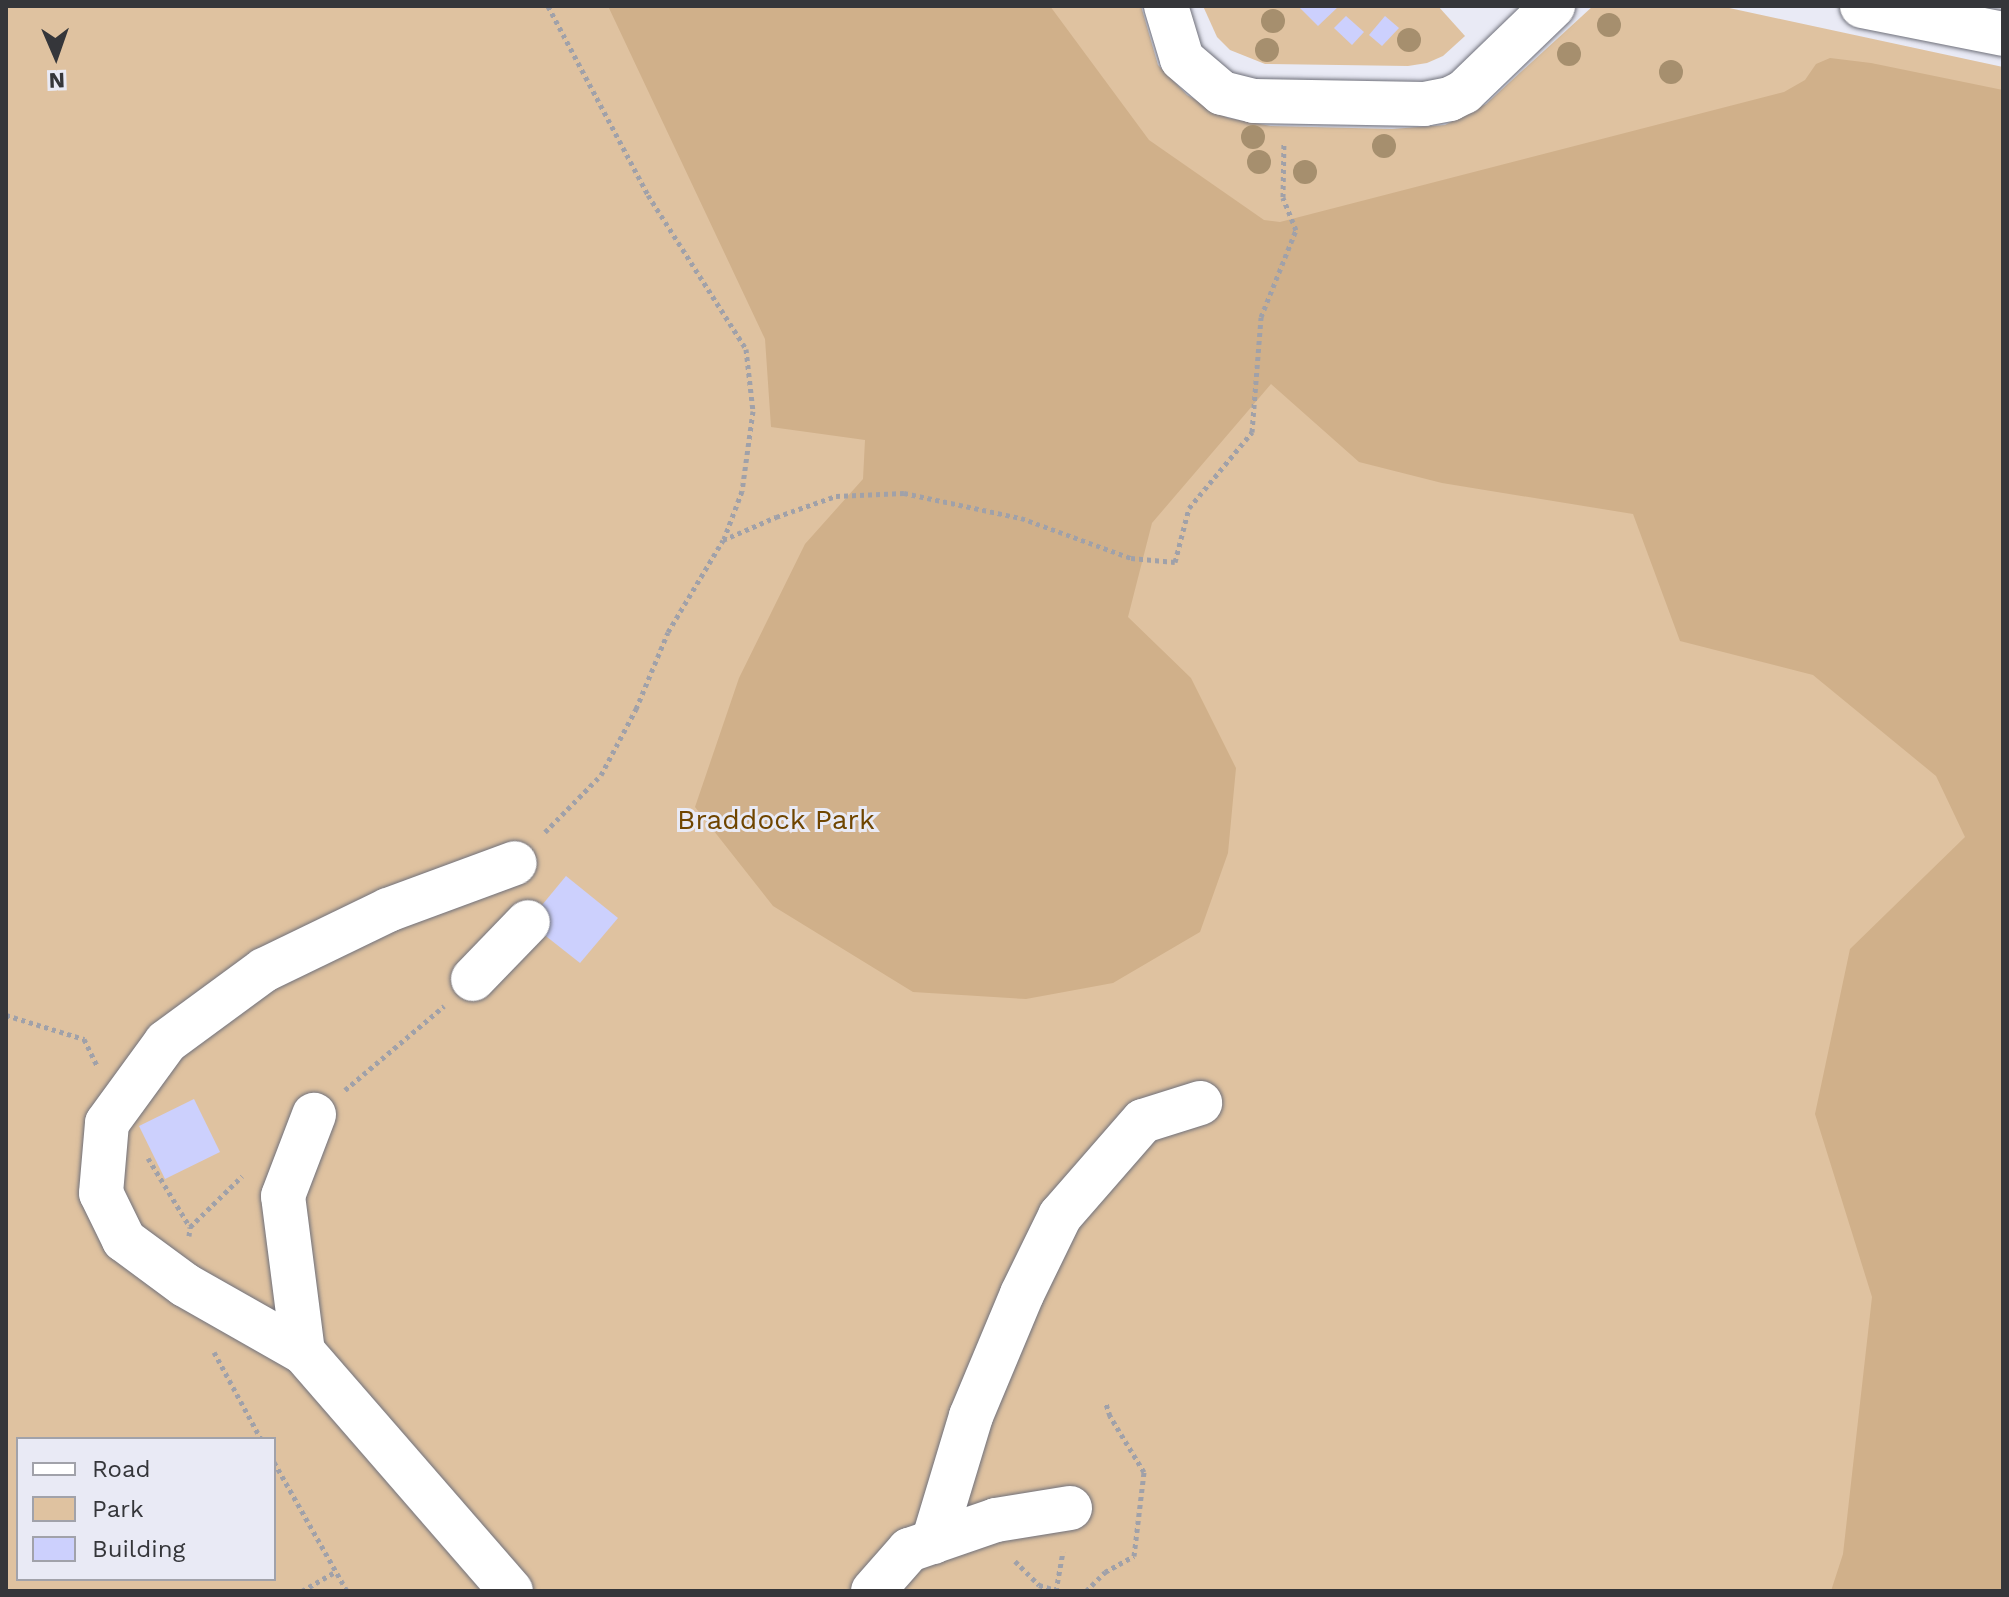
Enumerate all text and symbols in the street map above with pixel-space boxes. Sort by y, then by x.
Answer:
north arrow [16,16,96,96]
text: N [48,68,65,93]
park label: Braddock Park [677,803,875,837]
legend [16,1437,276,1581]
text: Road [92,1455,151,1483]
text: Park [92,1495,144,1523]
text: Building [92,1535,185,1563]

